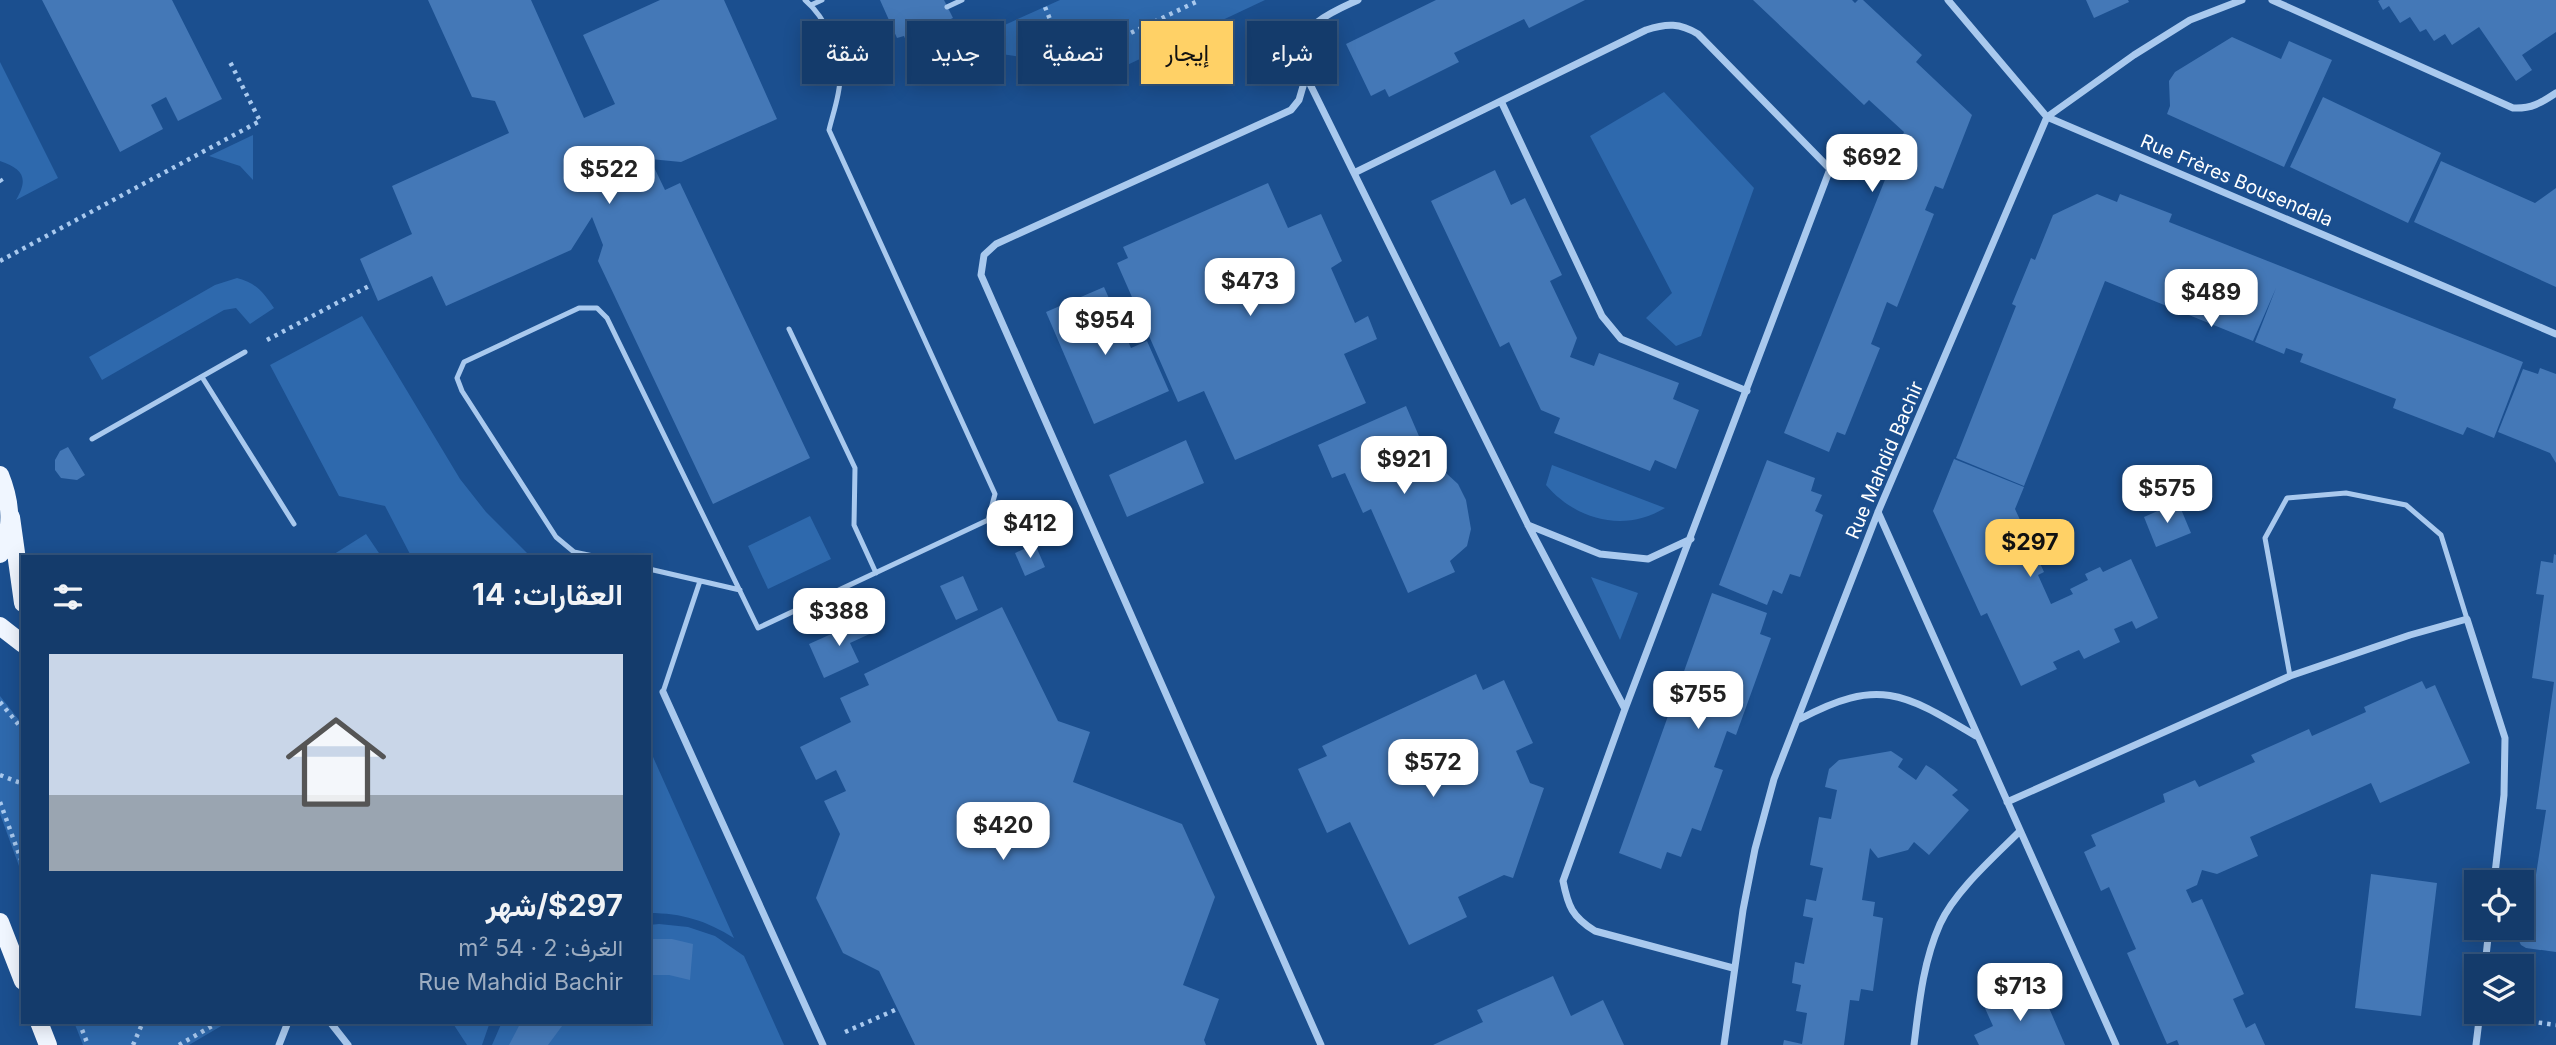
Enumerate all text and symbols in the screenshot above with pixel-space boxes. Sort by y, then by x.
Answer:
chip: شقة [802,21,893,84]
chip: جديد [907,21,1004,84]
chip: تصفية [1018,21,1127,84]
chip: إيجار [1141,21,1233,84]
chip: شراء [1247,21,1337,84]
street label: Rue Frères Bousendala [2137,129,2336,231]
pin: $692 [1831,134,1913,194]
text: $692 [1842,143,1902,171]
pin: $522 [568,146,650,206]
text: $522 [580,155,638,183]
pin: $473 [1209,258,1291,318]
text: $473 [1221,267,1279,295]
pin: $489 [2170,270,2252,329]
text: $489 [2181,278,2241,306]
pin: $954 [1064,298,1146,357]
text: $954 [1075,306,1135,334]
street label: Rue Mahdid Bachir [1841,378,1928,543]
pin: $921 [1363,436,1445,496]
text: $921 [1377,445,1431,473]
pin: $575 [2126,466,2208,525]
text: $575 [2138,474,2196,502]
pin: $412 [989,500,1071,560]
text: $412 [1003,509,1057,537]
pin: $297 [1989,520,2071,579]
text: $297 [2001,528,2059,556]
text: العقارات: 14 [472,576,623,612]
icon: filters [49,578,87,616]
pin: $388 [798,588,880,648]
text: $388 [809,597,869,625]
pin: $755 [1657,672,1739,731]
text: $755 [1669,680,1727,708]
icon: home [273,699,399,825]
pin: $572 [1392,740,1474,799]
text: $572 [1404,748,1462,776]
pin: $420 [962,802,1044,862]
text: $420 [973,811,1033,839]
map controls [2464,870,2534,1024]
button: locate [2464,870,2534,940]
text: $297/شهر [486,887,623,923]
text: الغرف: 2 · 54 m² [458,934,623,962]
button: layers [2464,954,2534,1024]
pin: $713 [1979,964,2061,1023]
text: Rue Mahdid Bachir [418,968,623,996]
text: $713 [1993,972,2047,1000]

